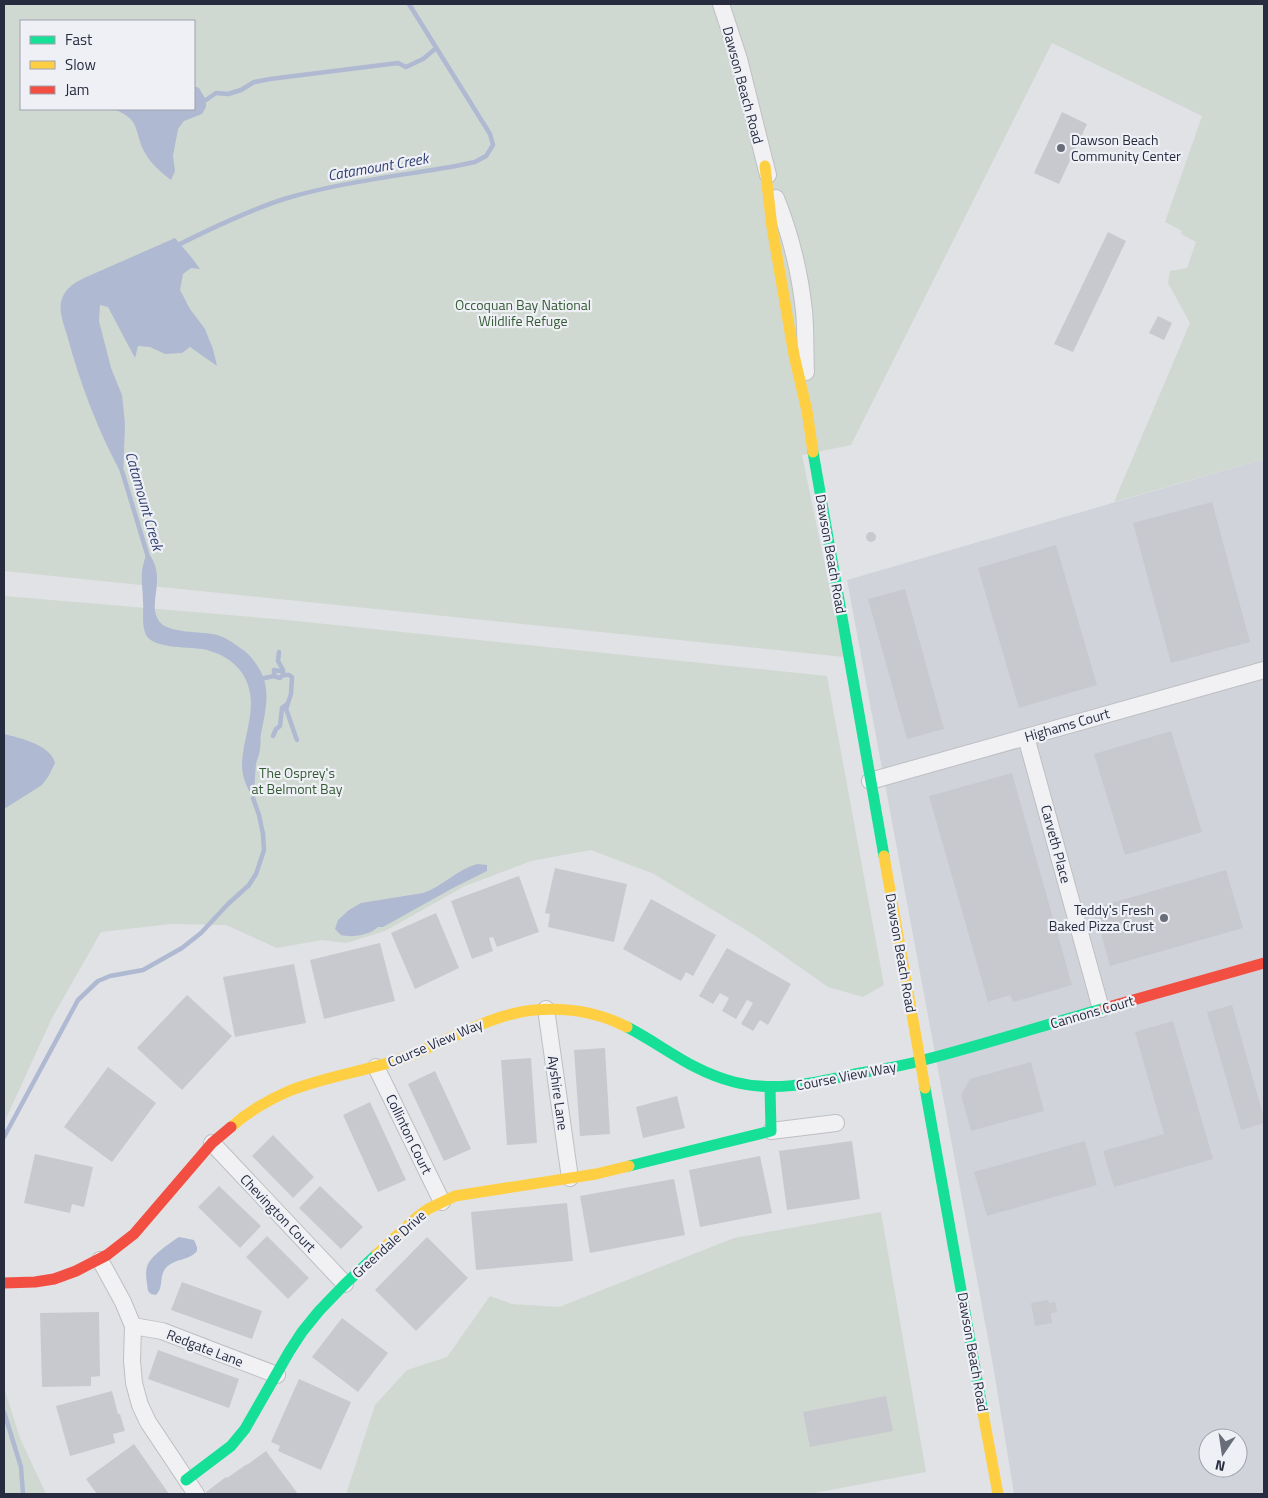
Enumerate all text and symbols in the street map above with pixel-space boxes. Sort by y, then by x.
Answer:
legend [20,20,195,110]
street label: Dawson Beach Road [718,24,769,146]
text: Fast [65,28,93,51]
text: Slow [65,53,96,76]
text: Jam [65,78,89,101]
place label: Dawson Beach Community Center [1071,129,1181,166]
marker: Dawson Beach Community Center [1055,142,1067,154]
water label: Catamount Creek [326,146,432,187]
park label: Occoquan Bay National Wildlife Refuge [455,294,591,331]
water label: Catamount Creek [119,449,170,555]
street label: Dawson Beach Road [811,493,852,615]
street label: Highams Court [1022,702,1112,747]
park label: The Osprey's at Belmont Bay [252,762,343,799]
street label: Carveth Place [1036,802,1077,885]
street label: Dawson Beach Road [881,892,922,1014]
place label: Teddy's Fresh Baked Pizza Crust [1049,899,1154,936]
marker: Teddy's Fresh Baked Pizza Crust [1158,912,1170,924]
street label: Cannons Court [1048,990,1136,1033]
street label: Course View Way [384,1013,486,1072]
street label: Ayshire Lane [543,1054,574,1132]
street label: Course View Way [794,1055,898,1096]
street label: Collinton Court [381,1090,438,1177]
street label: Chevington Court [236,1169,321,1257]
street label: Greendale Drive [347,1205,430,1283]
street label: Dawson Beach Road [953,1291,994,1413]
street label: Redgate Lane [164,1323,247,1372]
north arrow [1198,1428,1248,1478]
text: N [1213,1455,1227,1477]

